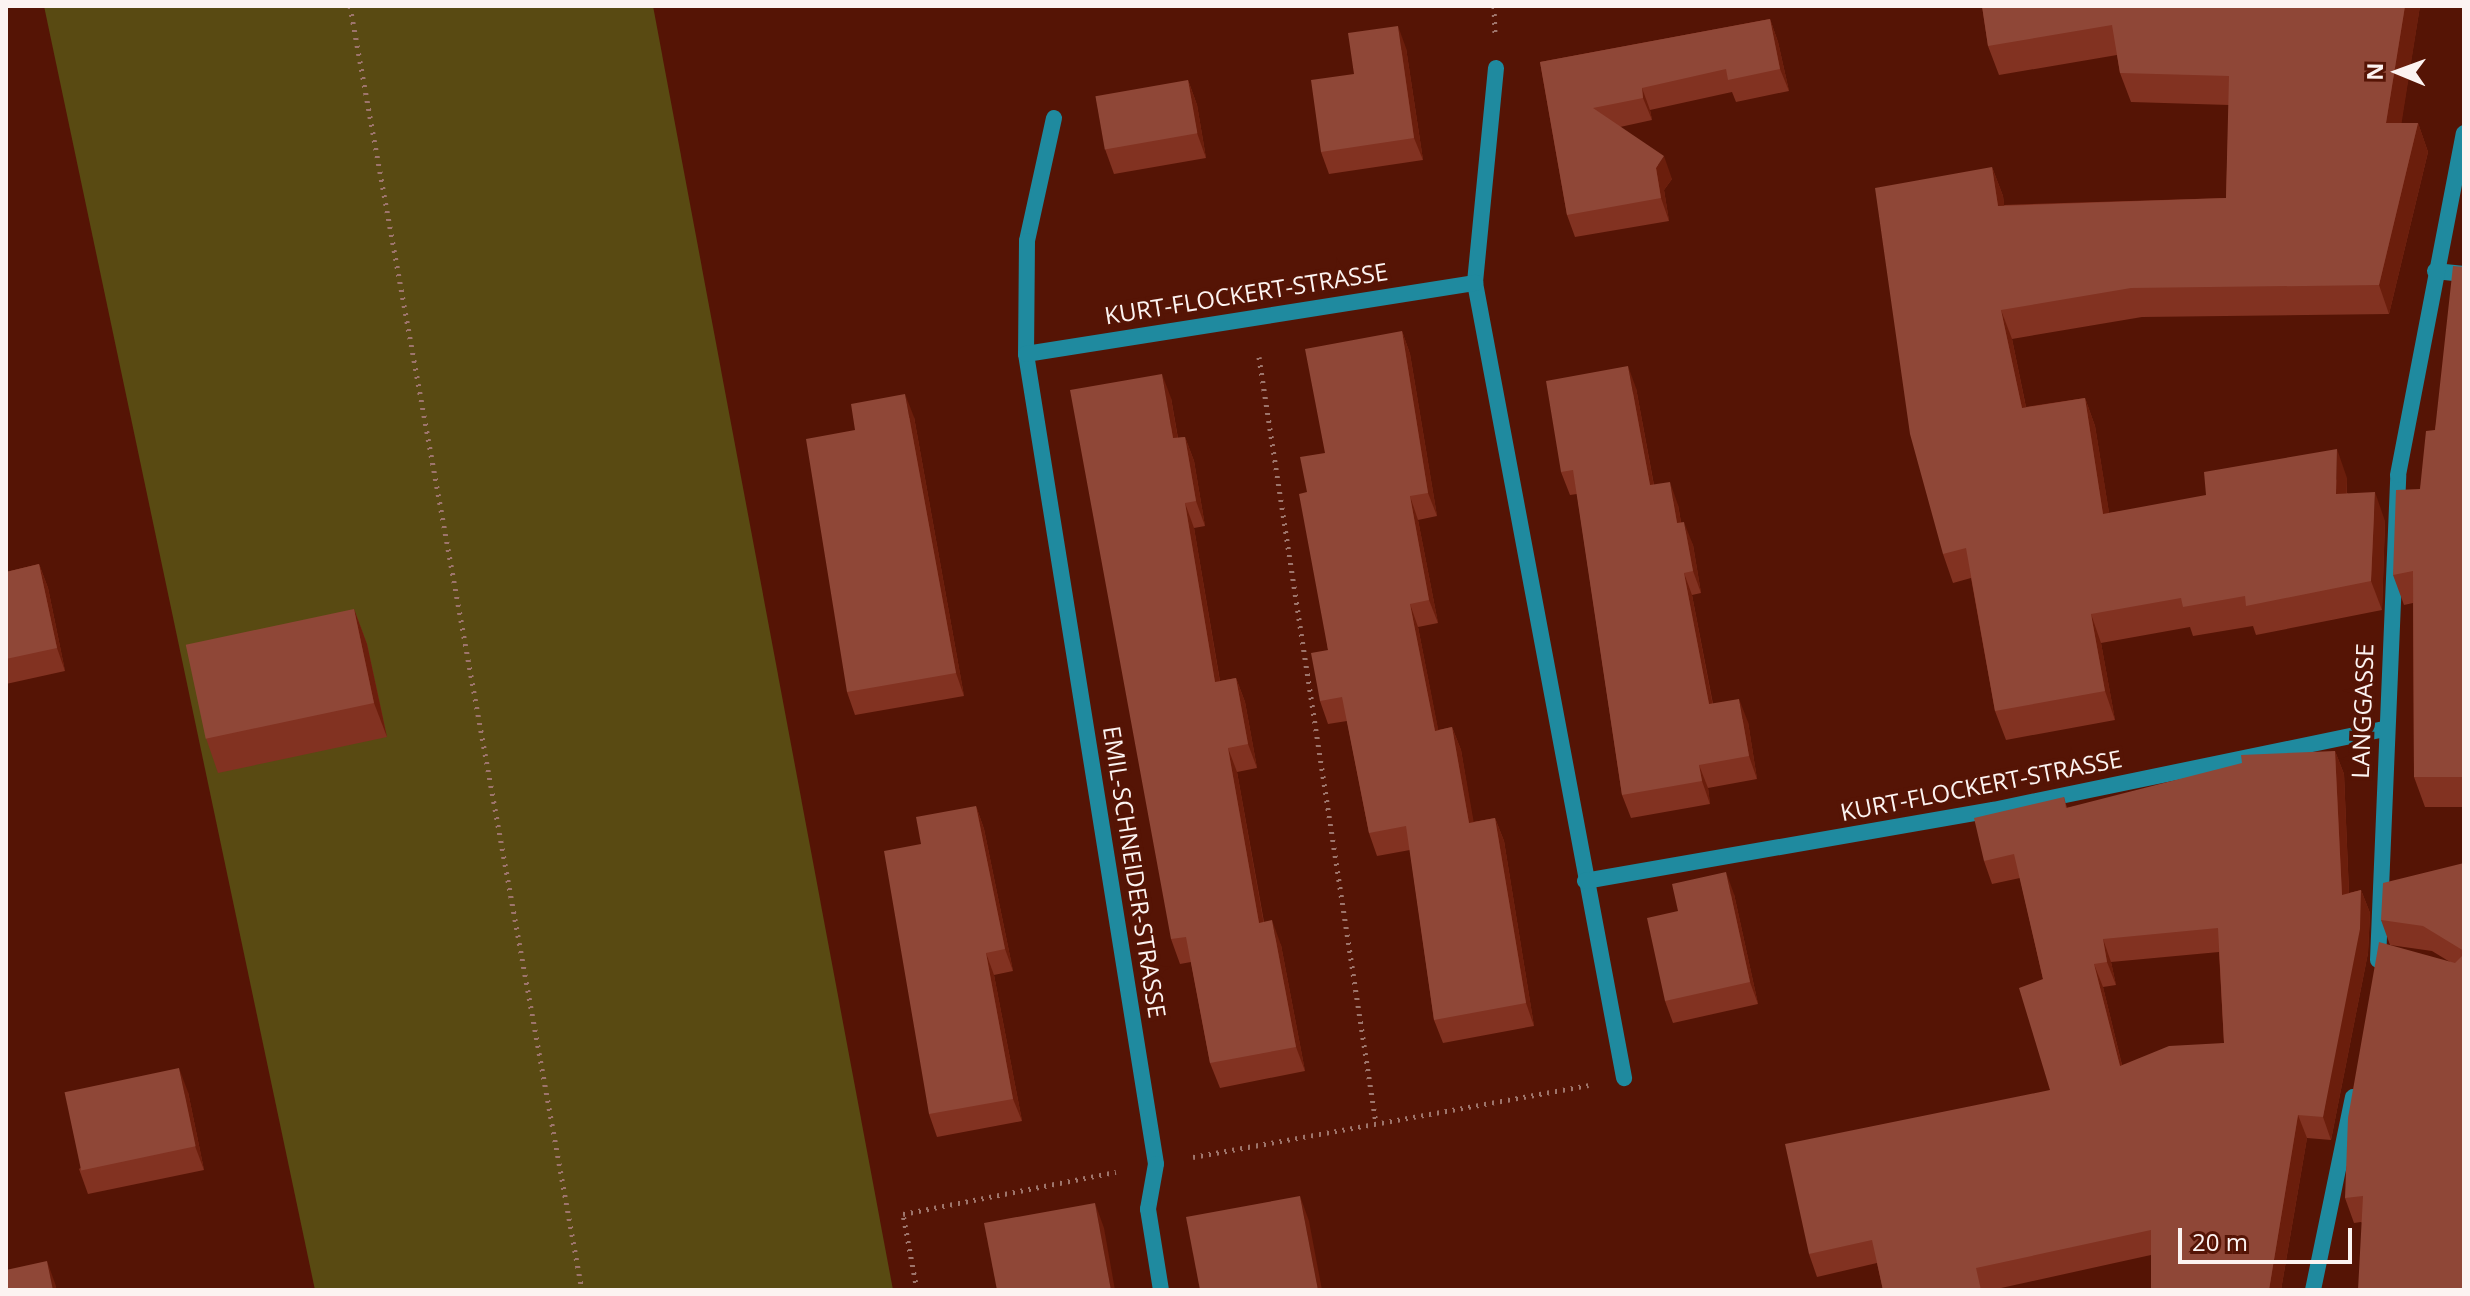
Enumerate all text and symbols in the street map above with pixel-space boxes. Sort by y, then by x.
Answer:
north arrow [2358,32,2438,112]
text: N [2359,62,2389,81]
street label: KURT-FLOCKERT-STRASSE [1102,256,1390,330]
street label: LANGGASSE [2345,643,2379,779]
street label: EMIL-SCHNEIDER-STRASSE [1098,724,1172,1020]
street label: KURT-FLOCKERT-STRASSE [1838,744,2124,826]
scale bar [2182,1212,2356,1262]
text: 20 m [2192,1225,2248,1258]

